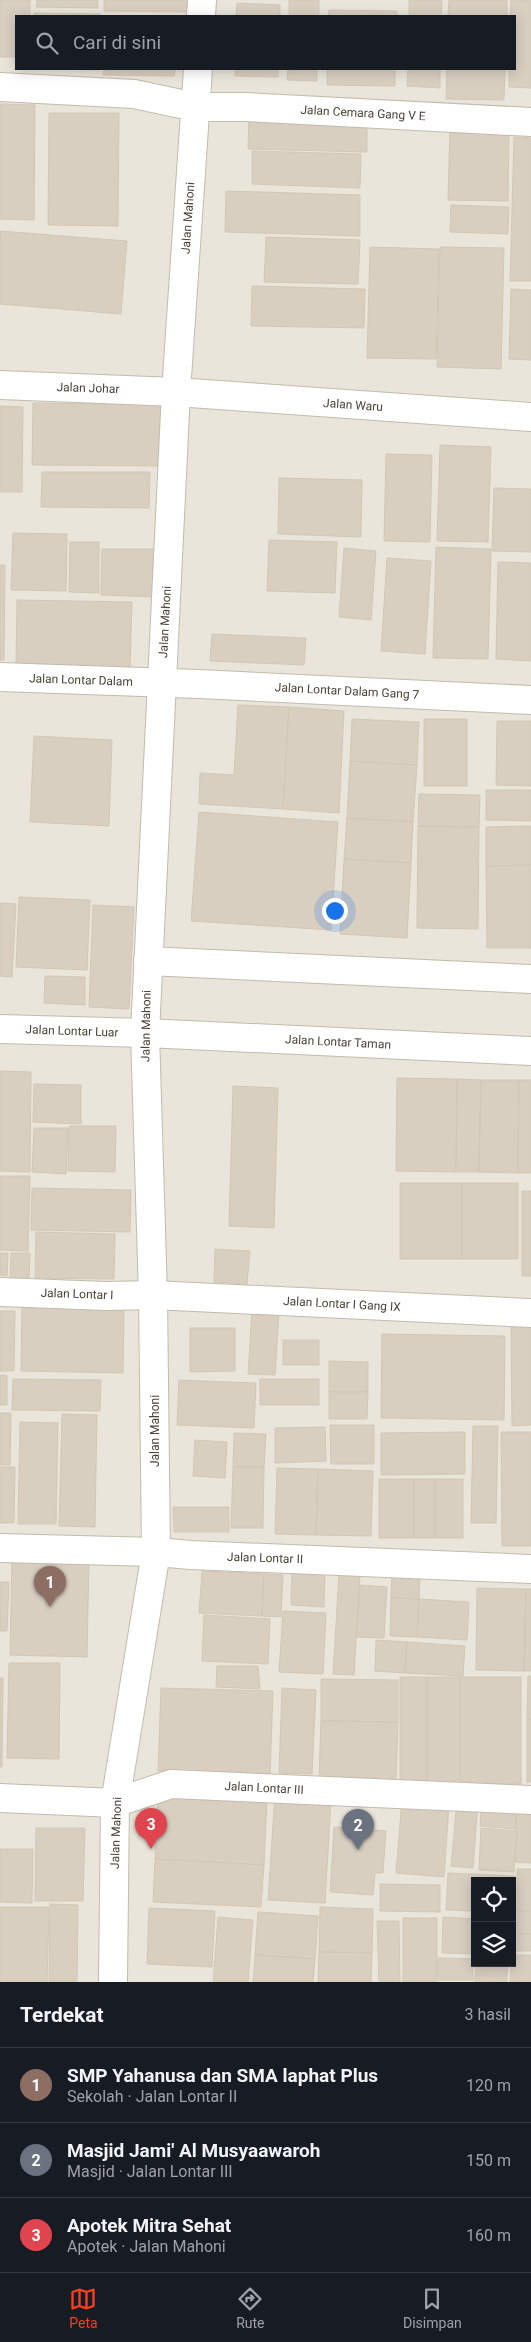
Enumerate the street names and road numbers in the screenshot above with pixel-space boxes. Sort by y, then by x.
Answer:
street label: Jalan Cemara Gang V E [300,103,426,123]
street label: Jalan Mahoni [178,181,198,255]
street label: Jalan Johar [56,380,120,396]
street label: Jalan Waru [323,396,383,414]
street label: Jalan Mahoni [156,586,174,658]
street label: Jalan Lontar Dalam [29,671,133,689]
street label: Jalan Lontar Dalam Gang 7 [274,680,420,702]
street label: Jalan Mahoni [138,990,154,1062]
street label: Jalan Lontar Luar [25,1022,119,1040]
street label: Jalan Lontar Taman [285,1032,391,1052]
street label: Jalan Lontar I [40,1286,114,1302]
street label: Jalan Lontar I Gang IX [283,1294,402,1314]
street label: Jalan Mahoni [148,1395,162,1467]
street label: Jalan Lontar II [227,1550,303,1566]
street label: Jalan Lontar III [224,1779,304,1797]
street label: Jalan Mahoni [108,1797,124,1869]

